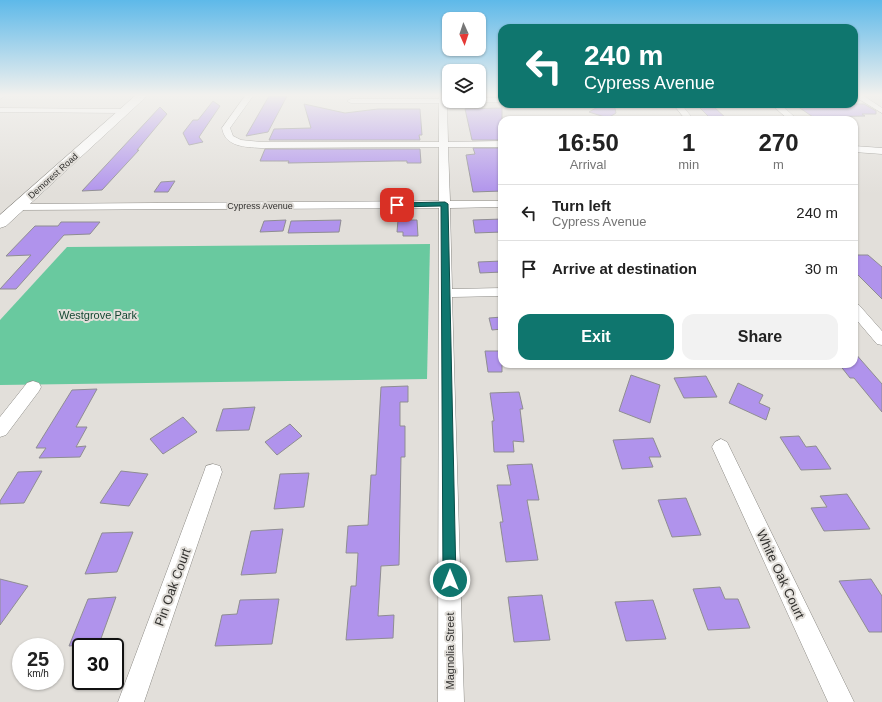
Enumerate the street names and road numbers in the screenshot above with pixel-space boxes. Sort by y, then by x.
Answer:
street label: Demorest Road [26,151,80,201]
street label: Cypress Avenue [227,201,293,211]
street label: White Oak Court [753,527,808,621]
street label: Pin Oak Court [151,546,194,628]
street label: Magnolia Street [444,612,456,690]

